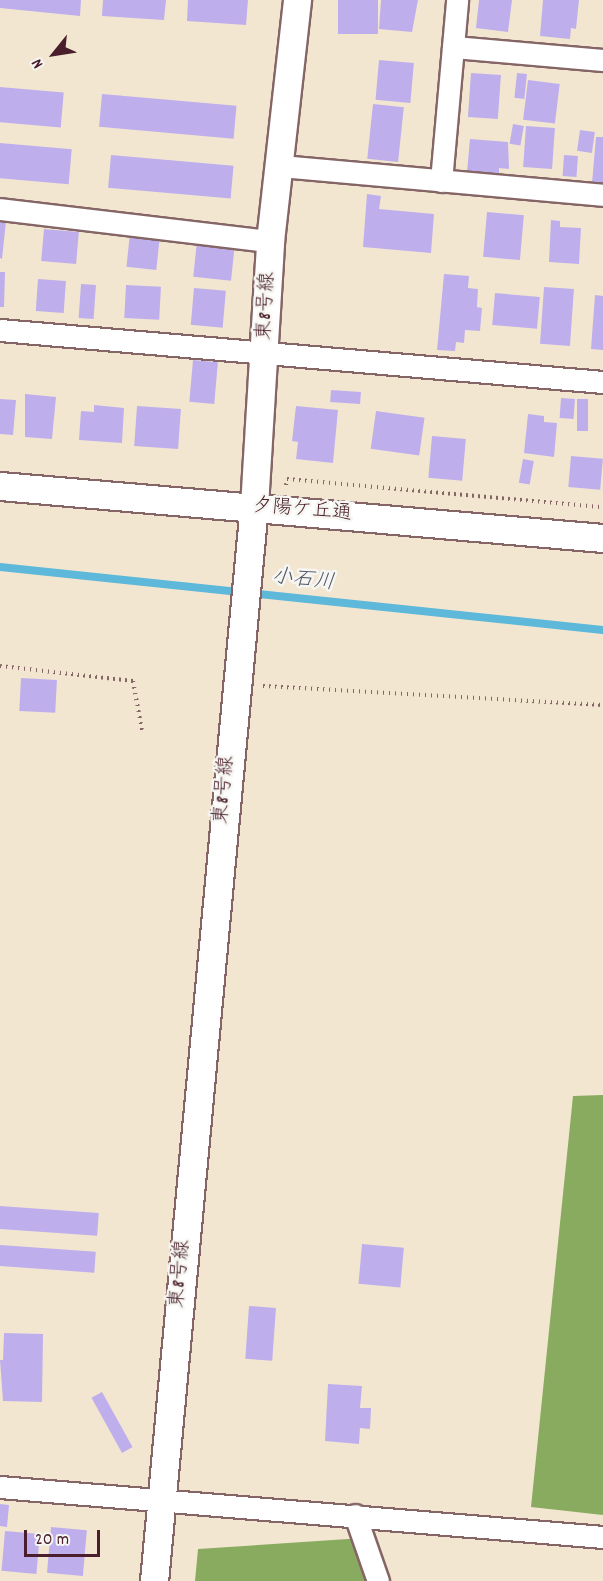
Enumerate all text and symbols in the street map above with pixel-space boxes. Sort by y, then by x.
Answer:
north arrow [24,24,84,84]
text: N [26,54,50,72]
street label: 東8号線 [253,271,281,341]
street label: 夕陽ケ丘通 [251,495,353,527]
water label: 小石川 [270,565,336,597]
street label: 東8号線 [210,755,240,825]
street label: 東8号線 [166,1239,196,1309]
scale bar [27,1518,104,1556]
text: 20 m [35,1528,69,1553]

